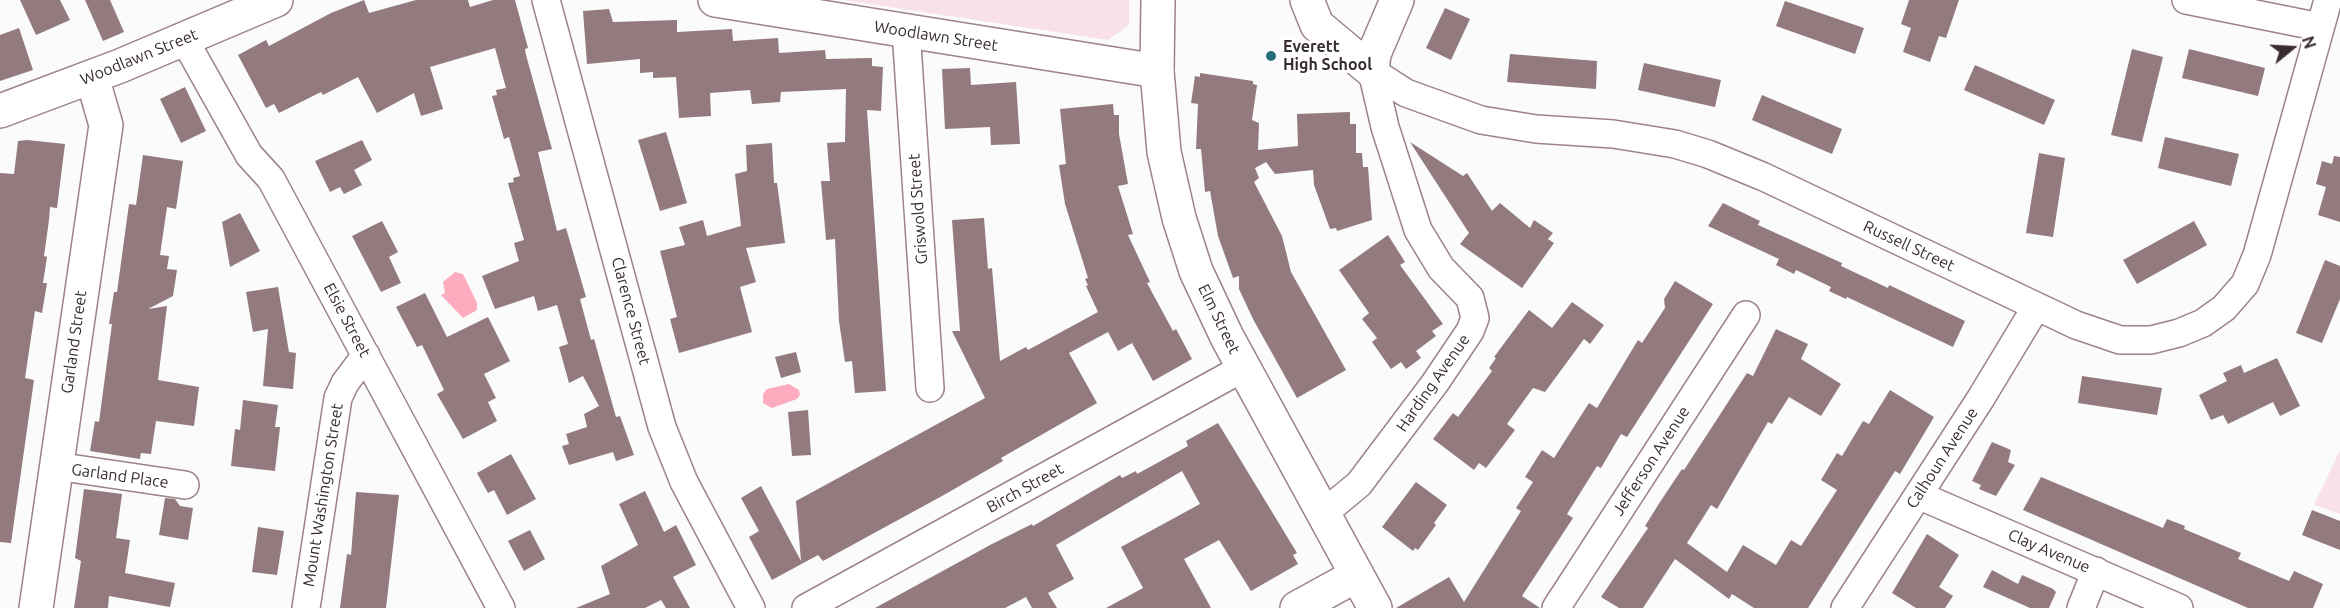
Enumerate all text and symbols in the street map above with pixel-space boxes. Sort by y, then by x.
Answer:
street label: Woodlawn Street [873,17,999,55]
north arrow [2262,18,2322,78]
street label: Woodlawn Street [77,25,201,89]
text: N [2299,34,2320,51]
place label: Everett High School [1283,37,1372,75]
marker: Everett High School [1264,49,1278,63]
street label: Griswold Street [905,153,931,265]
street label: Russell Street [1860,216,1958,276]
street label: Clarence Street [607,255,655,367]
street label: Elsie Street [319,280,375,360]
street label: Elm Street [1194,281,1244,357]
street label: Garland Street [57,289,91,395]
street label: Harding Avenue [1392,331,1474,435]
street label: Mount Washington Street [299,402,347,588]
street label: Jefferson Avenue [1608,403,1694,519]
street label: Calhoun Avenue [1902,404,1982,512]
street label: Birch Street [983,459,1067,517]
street label: Garland Place [70,460,170,492]
street label: Clay Avenue [2005,525,2093,577]

